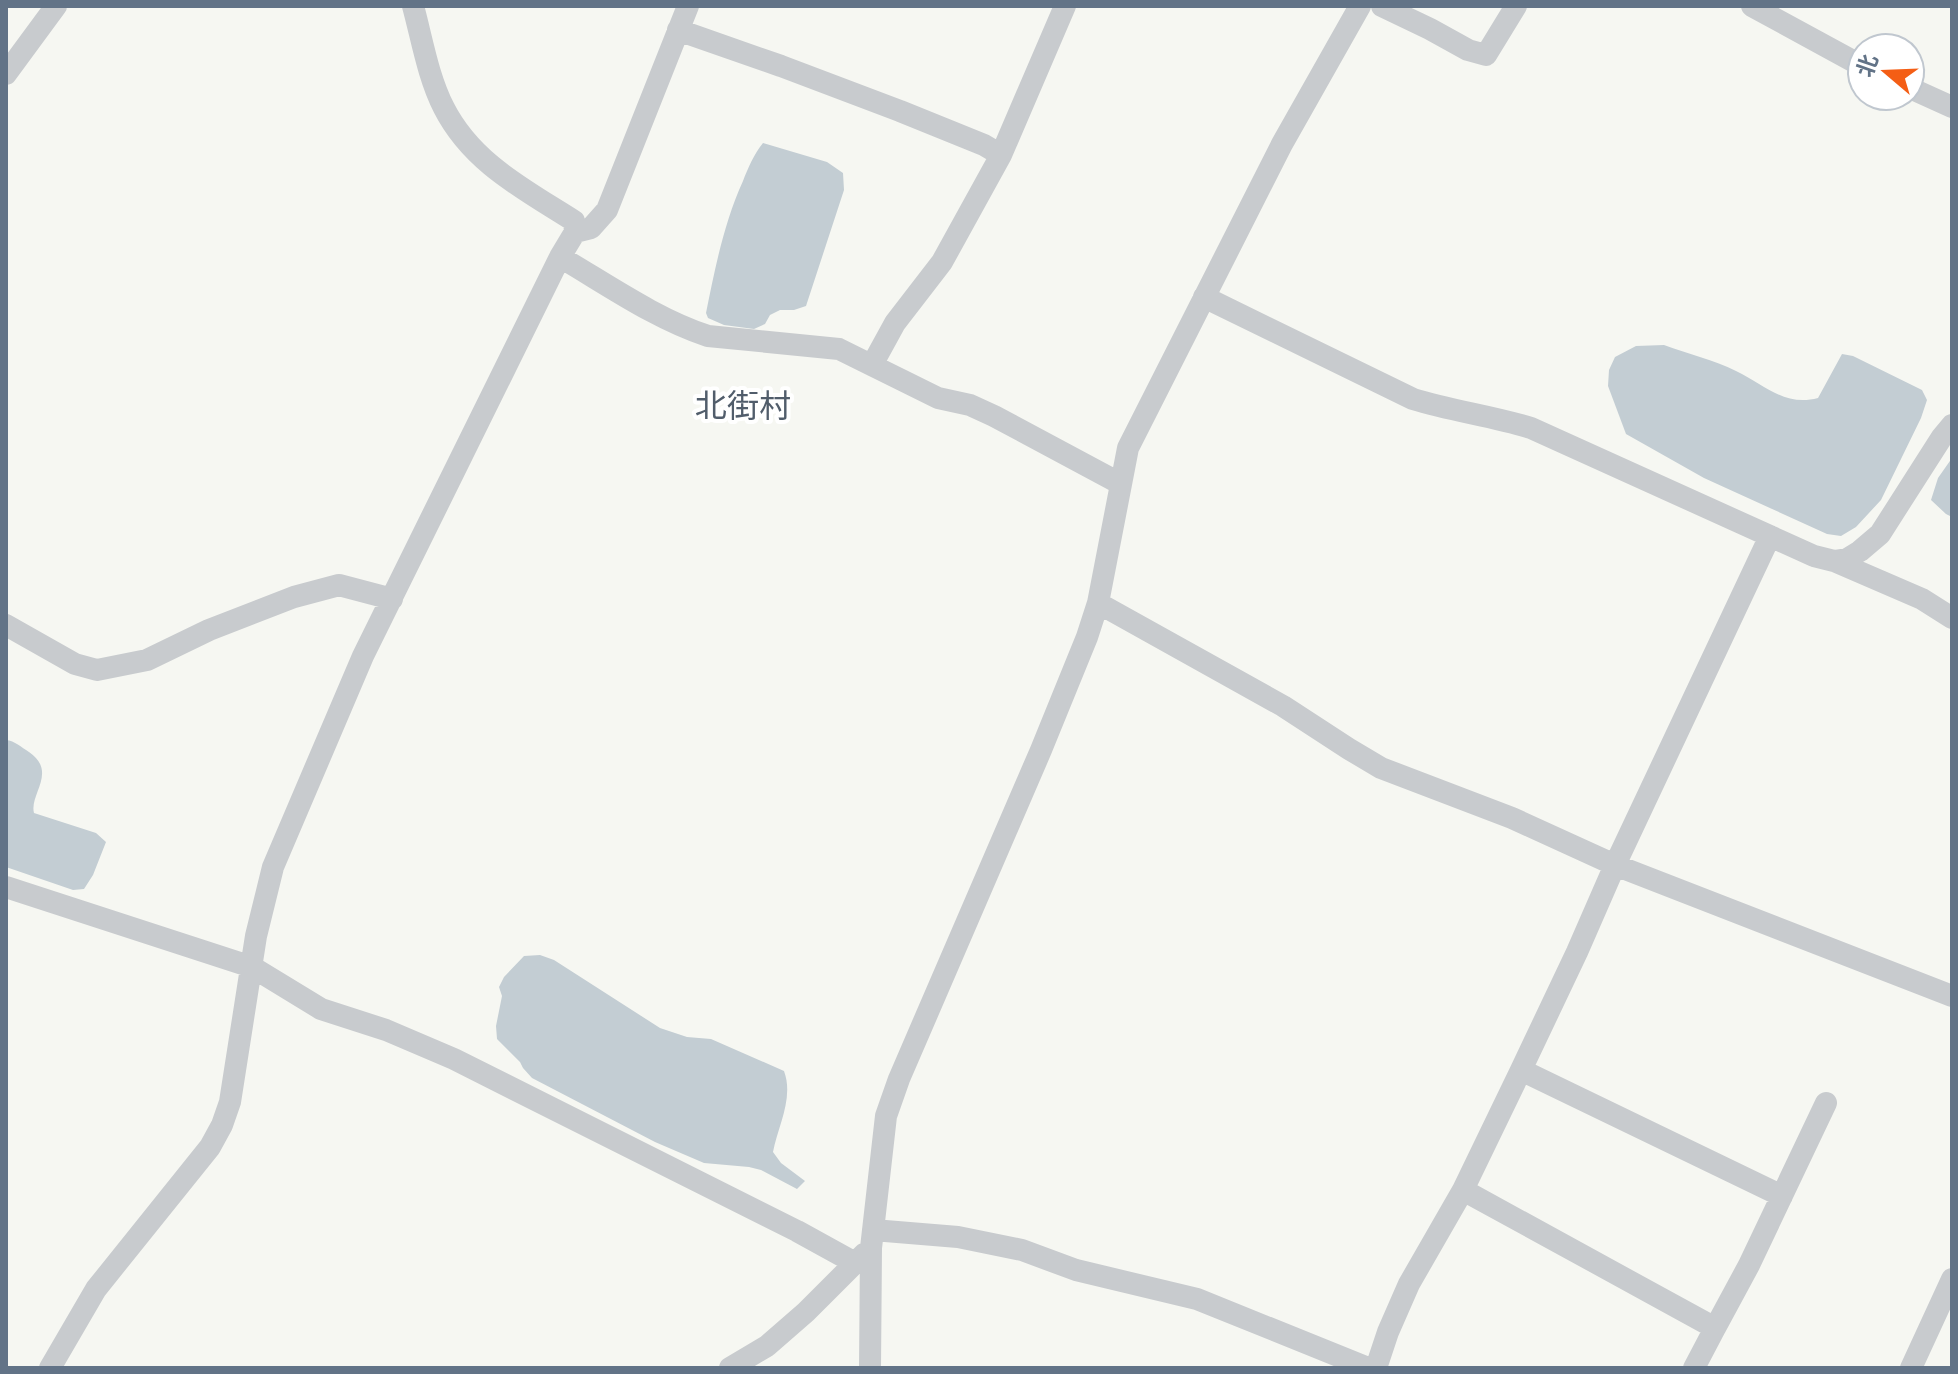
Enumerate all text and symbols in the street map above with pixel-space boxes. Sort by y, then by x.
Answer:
north arrow [1846,32,1926,112]
text: 北 [1851,51,1884,80]
district label: 北街村 [695,386,791,425]

